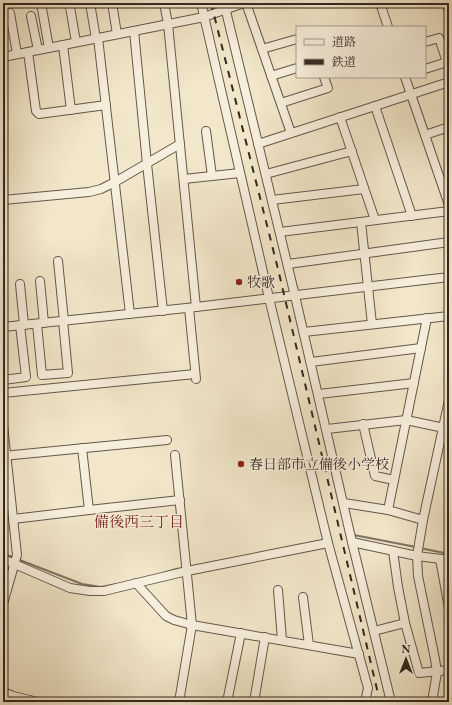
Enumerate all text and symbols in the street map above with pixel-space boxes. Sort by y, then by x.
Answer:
legend [296,26,426,78]
text: 道路 [332,34,356,50]
text: 鉄道 [331,54,356,70]
place label: 牧歌 [247,273,275,291]
marker: 牧歌 [234,277,244,287]
place label: 春日部市立備後小学校 [249,455,389,473]
marker: 春日部市立備後小学校 [236,459,246,469]
district label: 備後西三丁目 [94,512,184,531]
north arrow [386,639,426,679]
text: N [402,642,411,656]

